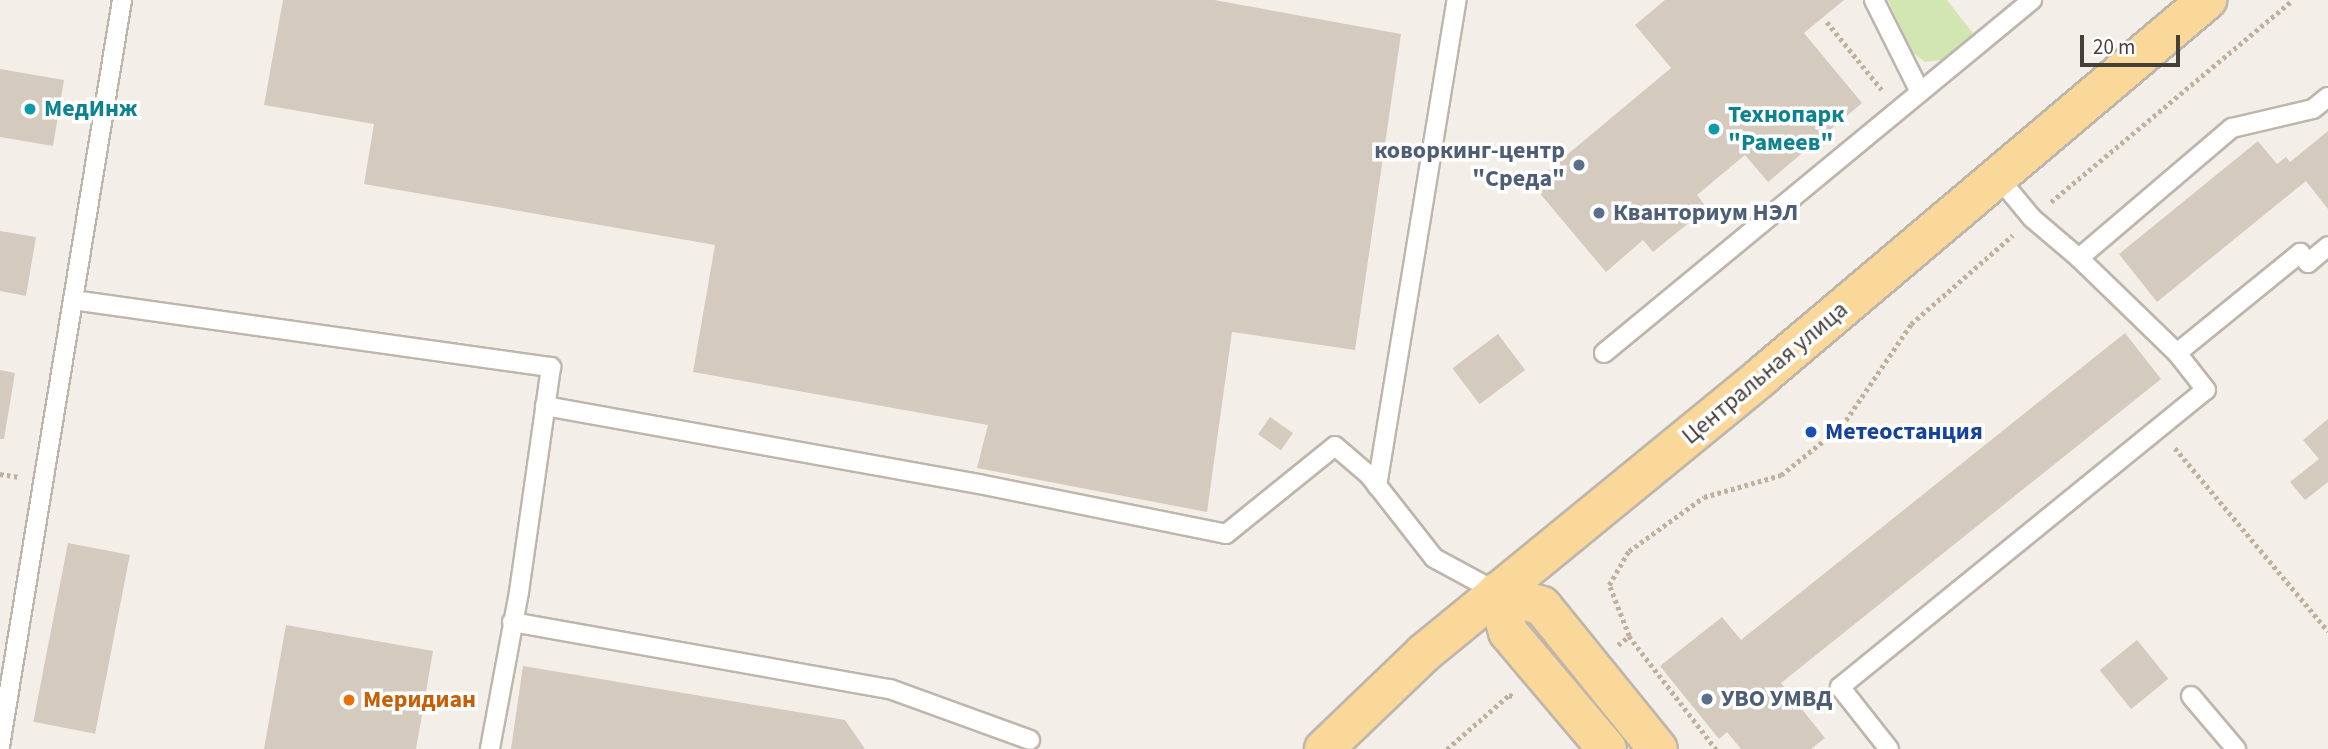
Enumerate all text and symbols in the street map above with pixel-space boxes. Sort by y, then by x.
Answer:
scale bar [2083,21,2183,65]
text: 20 m [2093,32,2135,62]
place label: МедИнж [44,95,137,123]
marker: МедИнж [22,101,38,117]
place label: Технопарк "Рамеев" [1728,101,1845,157]
marker: Технопарк "Рамеев" [1706,121,1722,137]
place label: коворкинг-центр "Среда" [1374,137,1565,193]
marker: коворкинг-центр "Среда" [1571,157,1587,173]
place label: Кванториум НЭЛ [1613,199,1798,227]
marker: Кванториум НЭЛ [1591,205,1607,221]
street label: Центральная улица [1676,295,1854,451]
place label: Метеостанция [1825,418,1983,446]
marker: Метеостанция [1803,424,1819,440]
place label: УВО УМВД [1721,685,1832,713]
place label: Меридиан [363,686,476,714]
marker: УВО УМВД [1699,691,1715,707]
marker: Меридиан [341,692,357,708]

